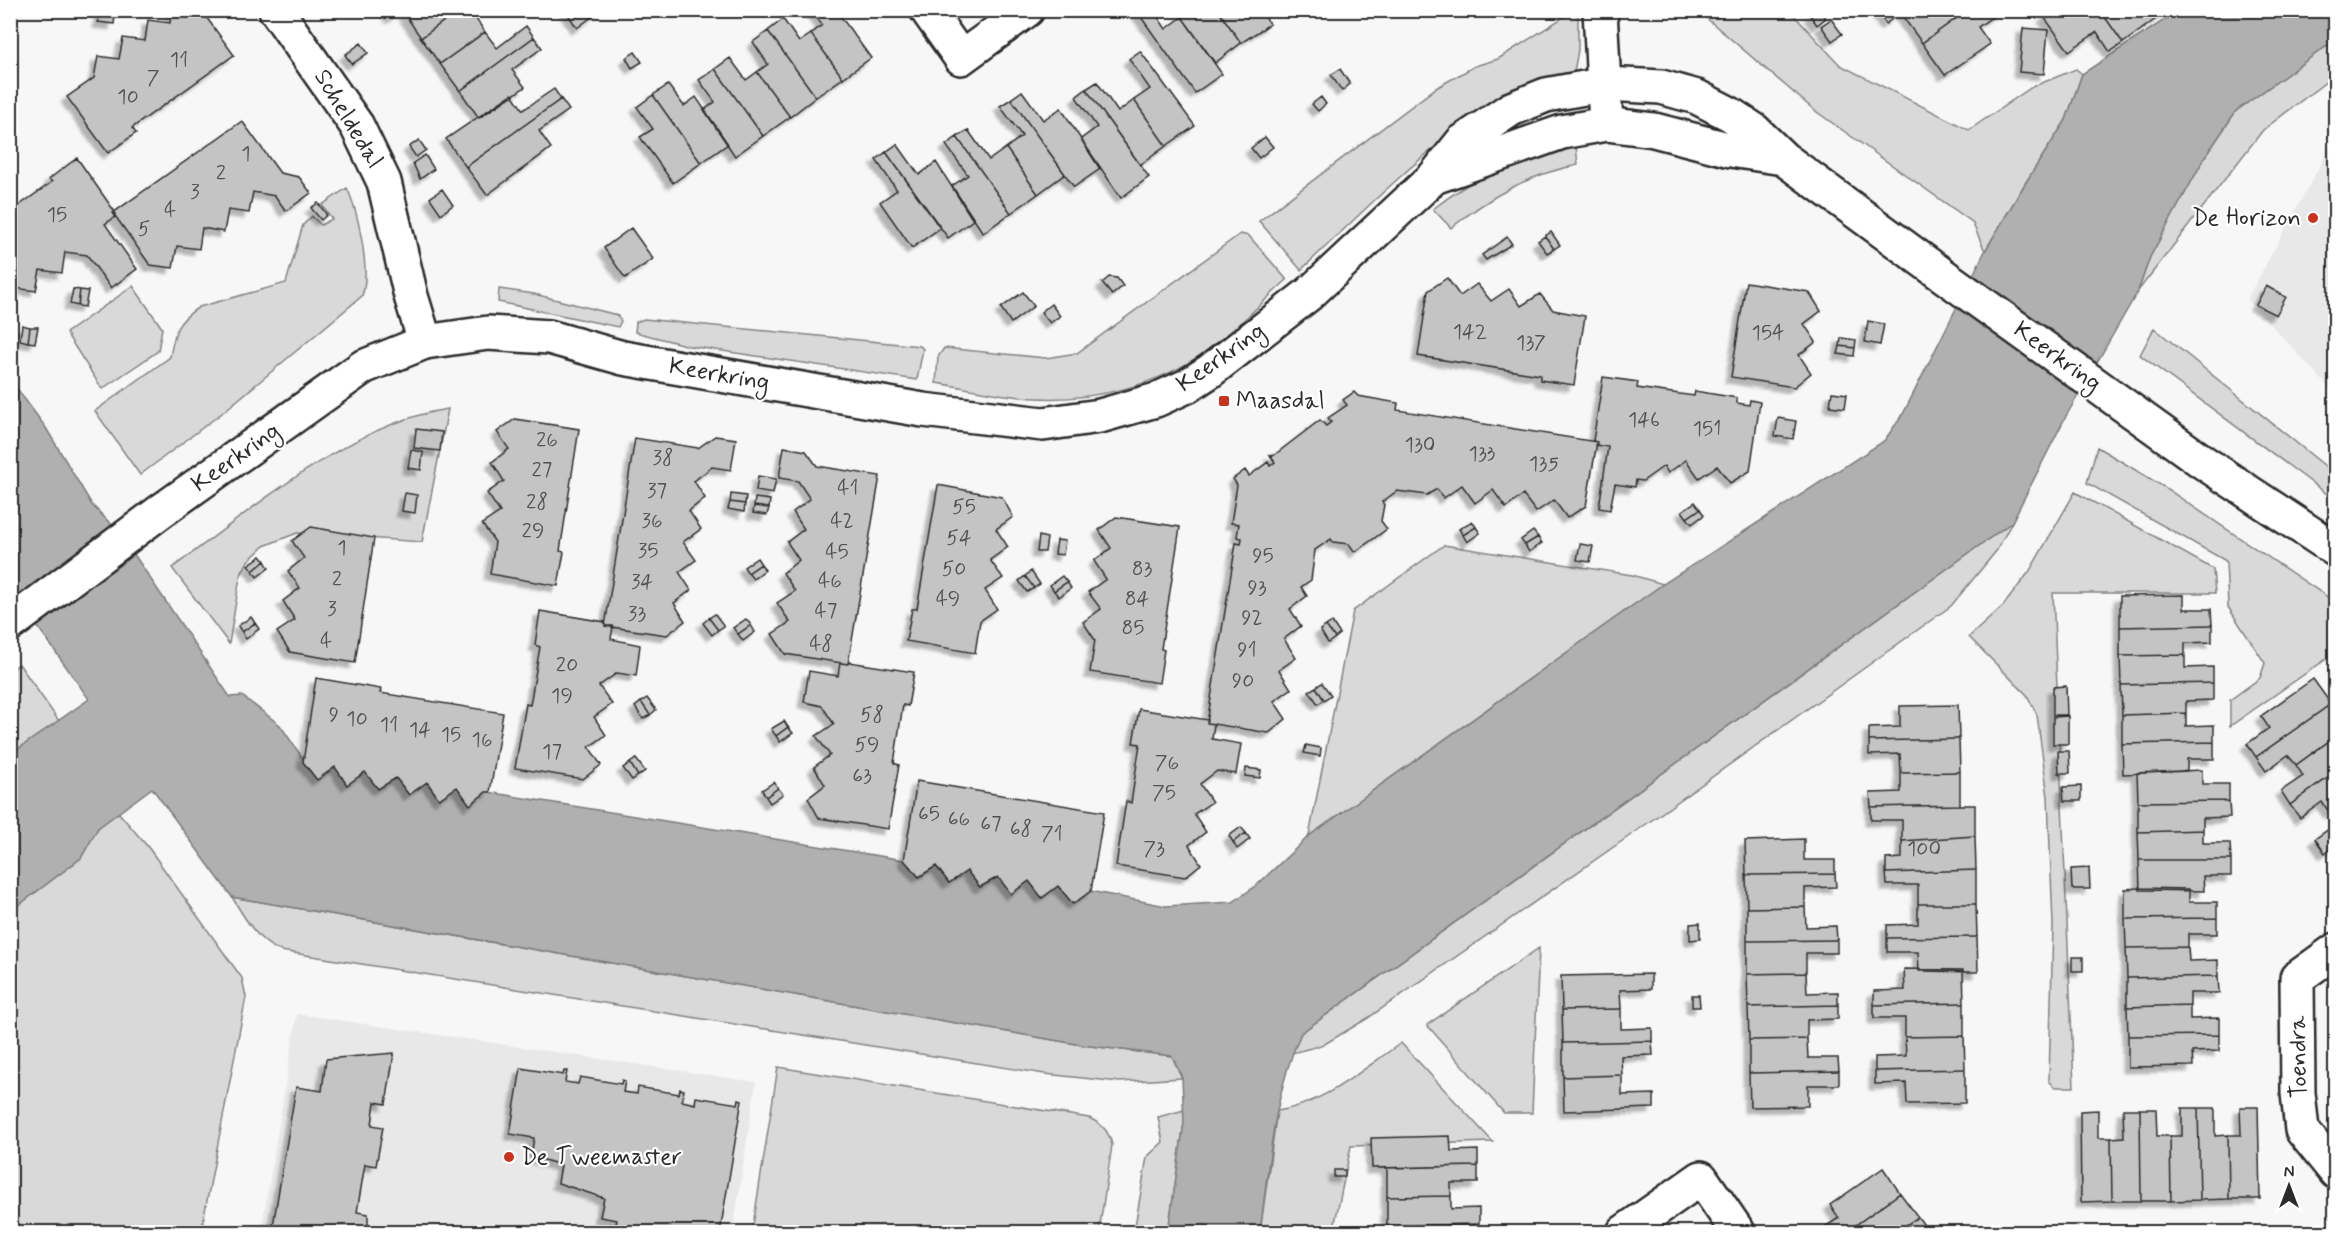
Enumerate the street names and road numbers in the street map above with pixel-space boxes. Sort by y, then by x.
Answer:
street label: Scheldedal [306,64,390,174]
street label: Keerkring [2006,315,2107,401]
street label: Keerkring [1171,316,1273,401]
street label: Keerkring [666,351,772,401]
street label: Keerkring [186,416,288,501]
street label: Toendra [2283,1015,2315,1098]

